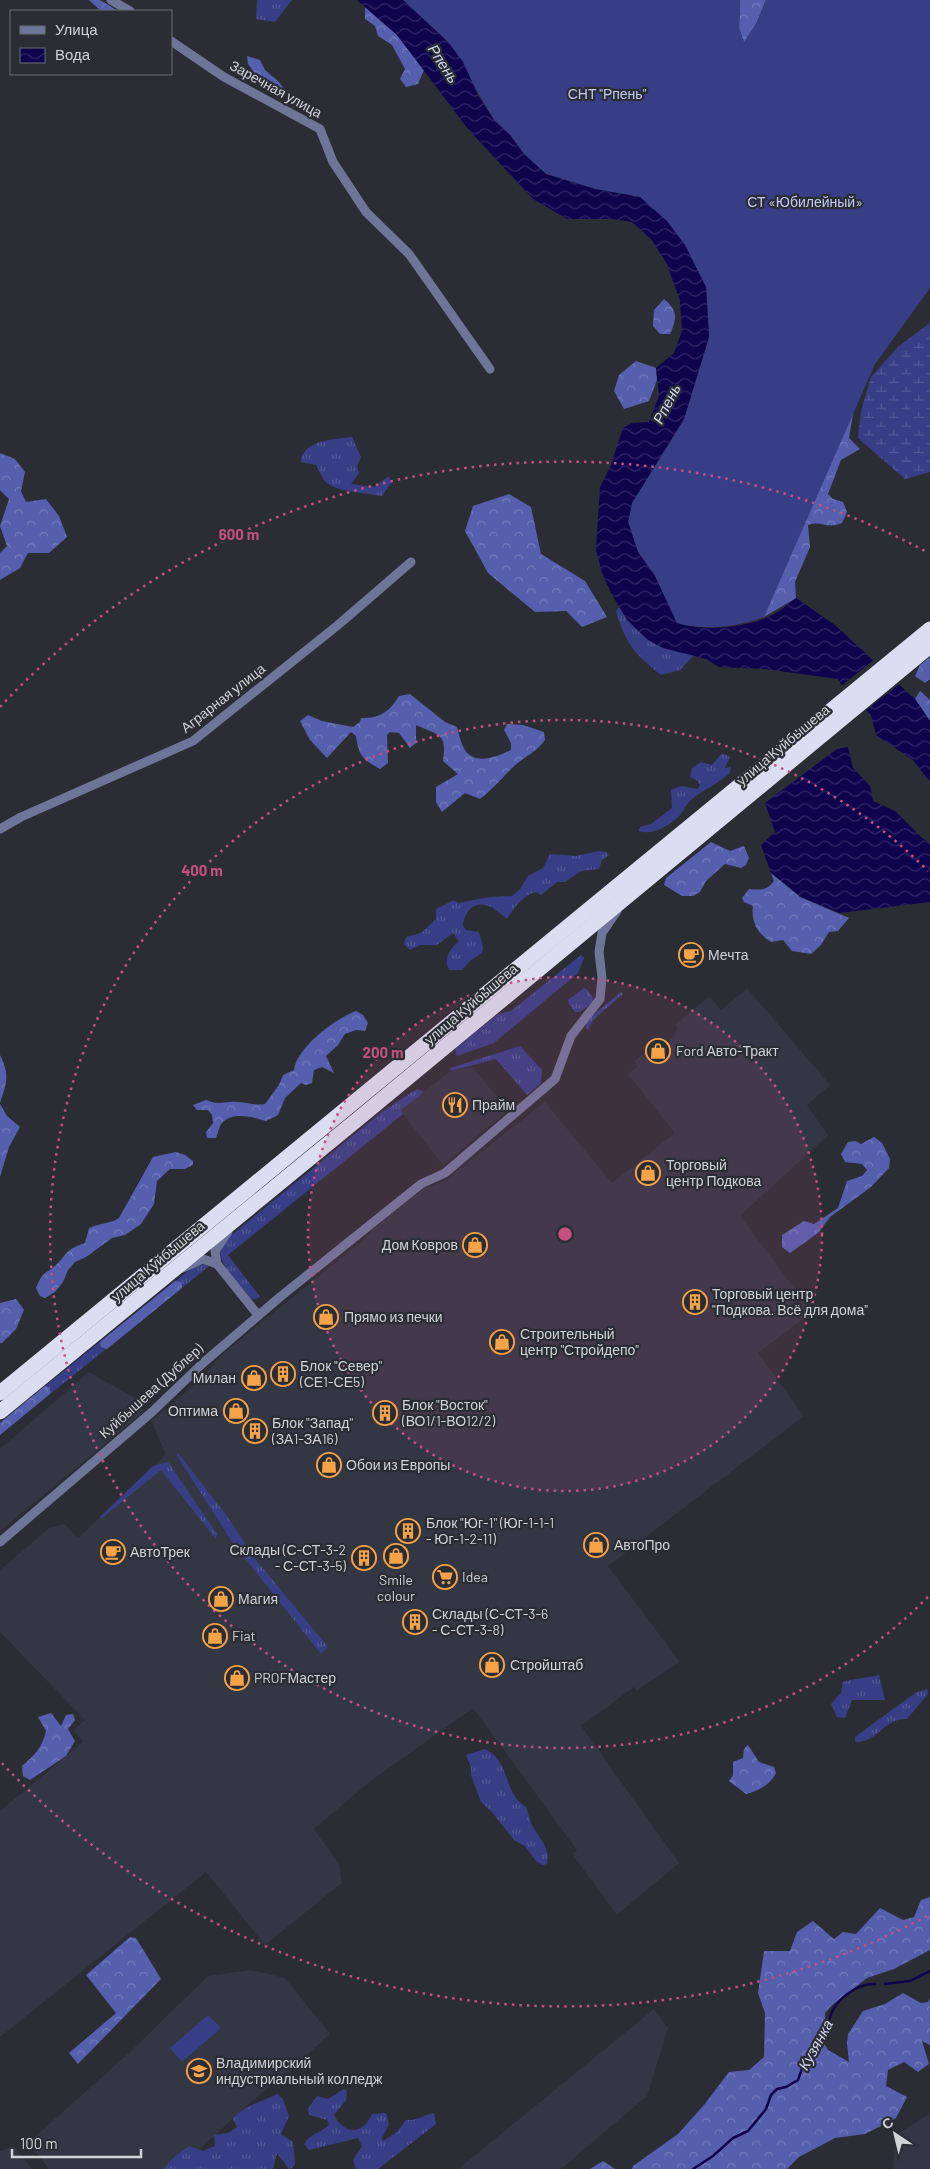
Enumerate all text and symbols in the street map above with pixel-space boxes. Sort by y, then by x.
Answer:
legend [10,10,172,75]
text: Улица [55,20,98,38]
water label: Рпень [425,41,463,86]
text: Вода [55,45,91,63]
street label: Заречная улица [227,56,326,121]
park label: СНТ "Рпень" [568,85,647,102]
park label: СТ «Юбилейный» [747,193,863,210]
water label: Рпень [648,380,684,427]
text: 600 m [219,525,259,543]
street label: Аграрная улица [177,659,268,736]
street label: улица Куйбышева [733,701,833,789]
text: 400 m [181,861,223,879]
cafe icon: Мечта [678,942,704,968]
place label: Мечта [708,946,749,963]
street label: улица Куйбышева [421,960,521,1048]
shop icon: Ford Авто-Тракт [645,1038,671,1064]
place label: Ford Авто-Тракт [676,1042,779,1059]
text: 200 m [362,1043,404,1061]
restaurant icon: Прайм [442,1092,468,1118]
place label: Прайм [472,1096,515,1113]
place label: Торговый центр Подкова [666,1156,761,1189]
shop icon: Торговый центр Подкова [635,1160,661,1186]
street label: улица Куйбышева [108,1217,208,1305]
centre of rings [556,1225,574,1243]
shop icon: Дом Ковров [462,1232,488,1258]
place label: Дом Ковров [382,1236,458,1253]
place label: Торговый центр "Подкова. Всё для дома" [712,1285,868,1318]
building icon: Торговый центр "Подкова. Всё для дома" [682,1289,708,1315]
shop icon: Прямо из печки [313,1304,339,1330]
place label: Прямо из печки [344,1308,443,1325]
place label: Строительный центр "Стройдепо" [520,1325,639,1358]
shop icon: Строительный центр "Стройдепо" [489,1329,515,1355]
street label: Куйбышева (Дублер) [95,1339,206,1442]
place label: Блок "Север" (СЕ1-СЕ5) [299,1357,382,1390]
building icon: Блок "Север" (СЕ1-СЕ5) [270,1361,296,1387]
shop icon: Милан [241,1365,267,1391]
place label: Милан [193,1369,236,1386]
place label: Блок "Восток" (ВО1/1-ВО12/2) [401,1396,496,1429]
shop icon: Оптима [223,1398,249,1424]
building icon: Блок "Восток" (ВО1/1-ВО12/2) [372,1400,398,1426]
place label: Оптима [168,1402,218,1419]
place label: Блок "Запад" (ЗА1-ЗА16) [271,1414,354,1447]
building icon: Блок "Запад" (ЗА1-ЗА16) [242,1418,268,1444]
shop icon: Обои из Европы [316,1452,342,1478]
place label: Обои из Европы [346,1456,450,1473]
place label: Блок "Юг-1" (Юг-1-1-1 - Юг-1-2-11) [426,1514,554,1547]
building icon: Блок "Юг-1" (Юг-1-1-1 - Юг-1-2-11) [395,1518,421,1544]
shop icon: АвтоПро [583,1532,609,1558]
place label: АвтоПро [614,1536,670,1553]
cafe icon: АвтоТрек [100,1539,126,1565]
place label: Склады (С-СТ-3-2 - С-СТ-3-5) [229,1541,346,1574]
place label: АвтоТрек [130,1543,191,1560]
shop icon: Smile colour [383,1543,409,1569]
building icon: Склады (С-СТ-3-2 - С-СТ-3-5) [351,1545,377,1571]
supermarket icon: Idea [432,1564,458,1590]
place label: Idea [462,1568,488,1585]
place label: Smile colour [377,1571,415,1604]
shop icon: Магия [208,1586,234,1612]
place label: Магия [238,1590,278,1607]
place label: Склады (С-СТ-3-6 - С-СТ-3-8) [432,1605,548,1638]
building icon: Склады (С-СТ-3-6 - С-СТ-3-8) [402,1609,428,1635]
shop icon: Fiat [202,1623,228,1649]
place label: Fiat [232,1627,256,1644]
shop icon: Стройштаб [479,1652,505,1678]
place label: Стройштаб [510,1656,583,1673]
shop icon: PROFМастер [224,1665,250,1691]
place label: PROFМастер [254,1669,336,1686]
water label: Кузянка [794,2016,836,2073]
place label: Владимирский индустриальный колледж [216,2054,383,2087]
school or university icon: Владимирский индустриальный колледж [186,2058,212,2084]
north arrow [870,2109,920,2159]
text: С [878,2113,896,2133]
scale bar [12,2126,141,2158]
text: 100 m [20,2134,58,2152]

